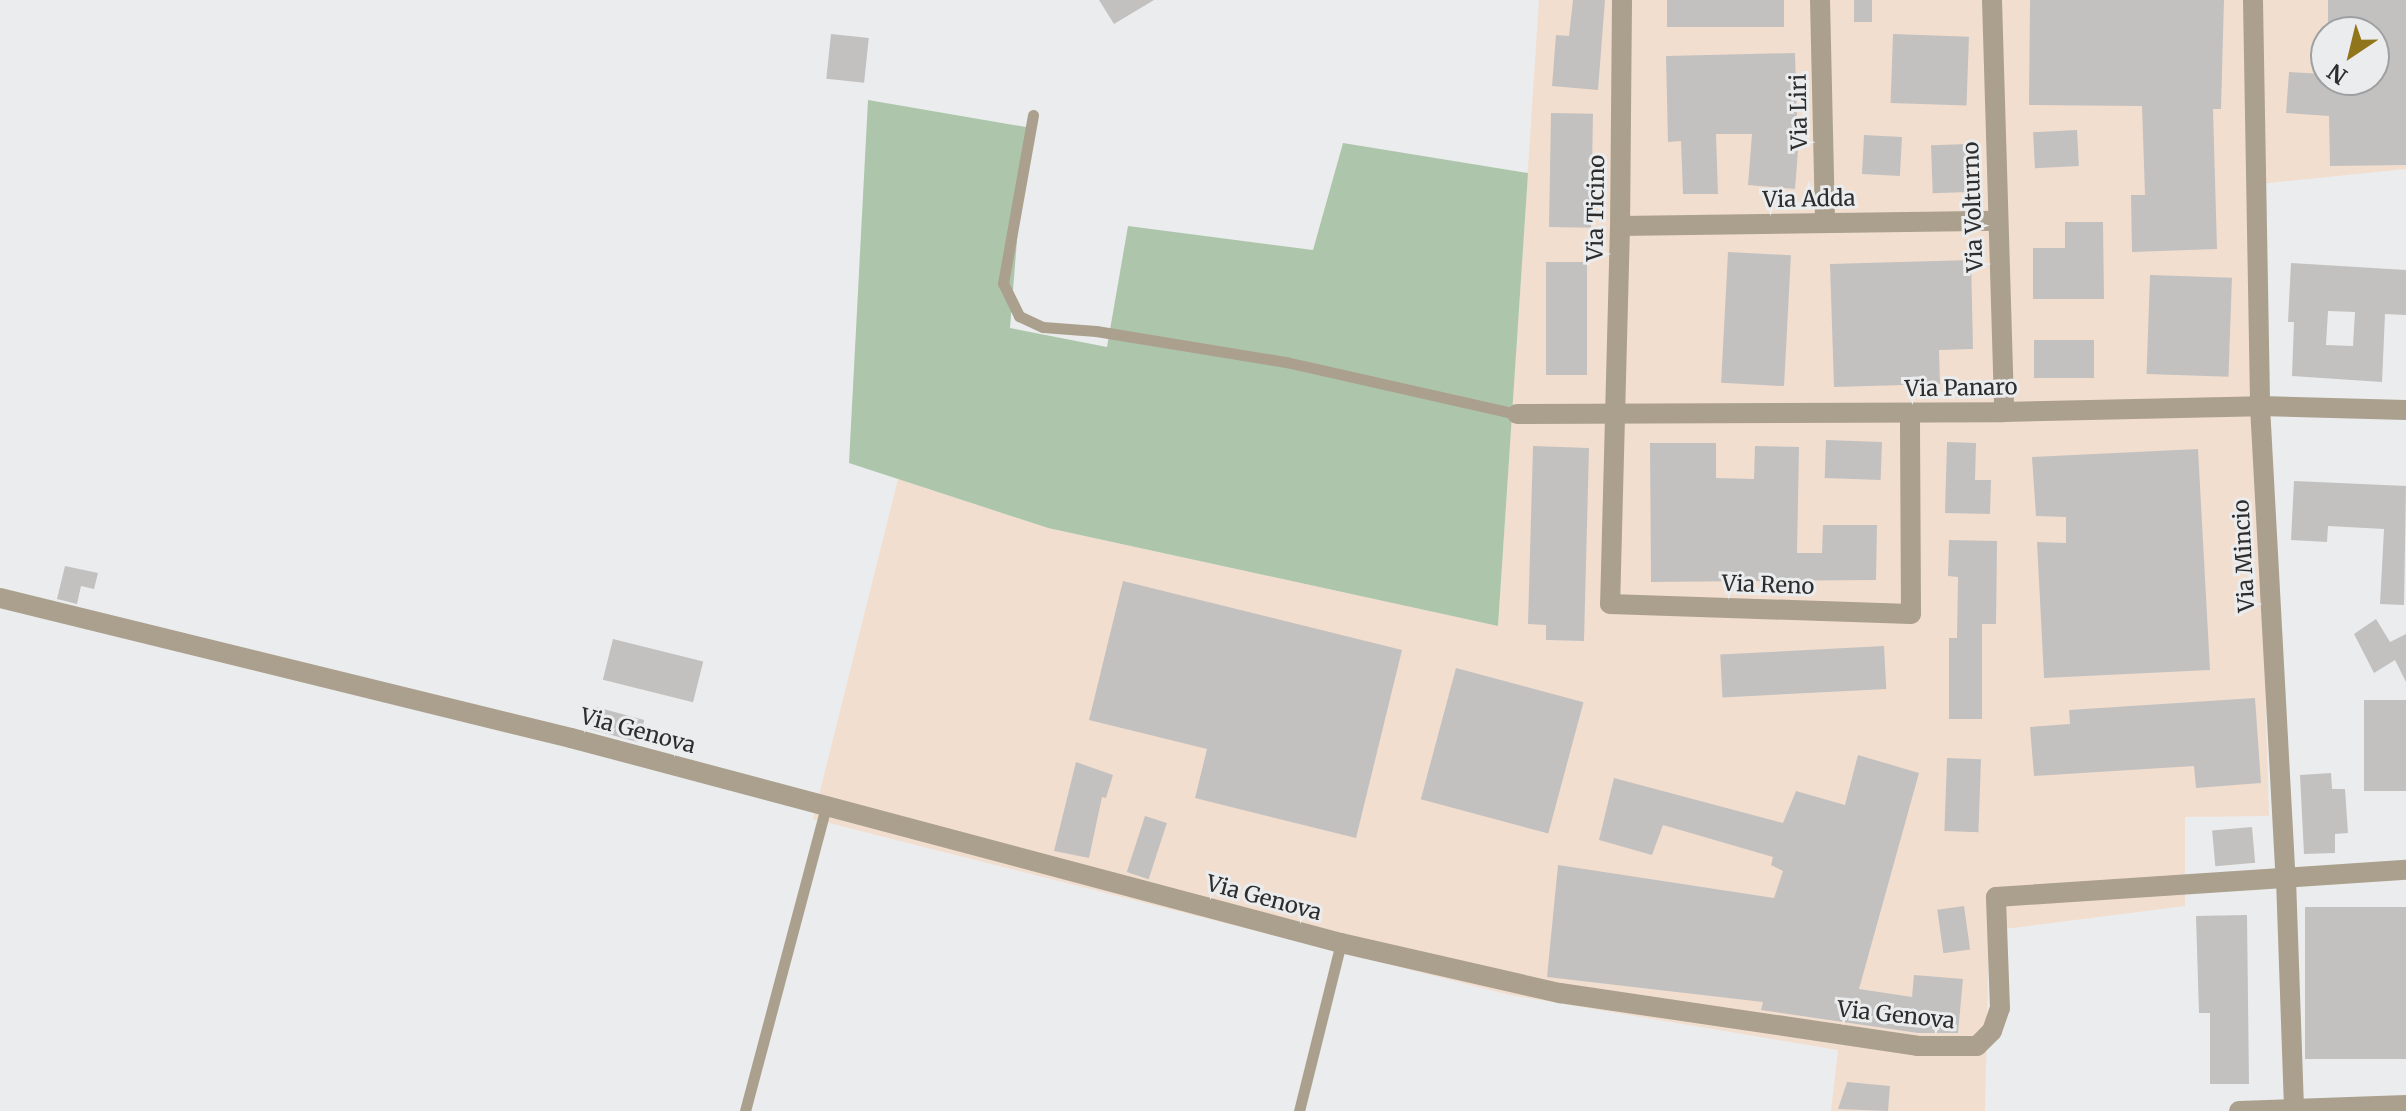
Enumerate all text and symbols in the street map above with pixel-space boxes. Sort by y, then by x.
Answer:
north arrow [2310,16,2390,96]
text: N [2322,58,2353,90]
street label: Via Liri [1785,74,1813,150]
street label: Via Volturno [1958,141,1988,273]
street label: Via Ticino [1582,155,1610,261]
street label: Via Adda [1762,185,1856,213]
street label: Via Panaro [1904,374,2018,402]
street label: Via Mincio [2228,499,2260,613]
street label: Via Reno [1721,570,1815,600]
street label: Via Genova [578,703,698,759]
street label: Via Genova [1204,870,1324,926]
street label: Via Genova [1836,996,1956,1034]

